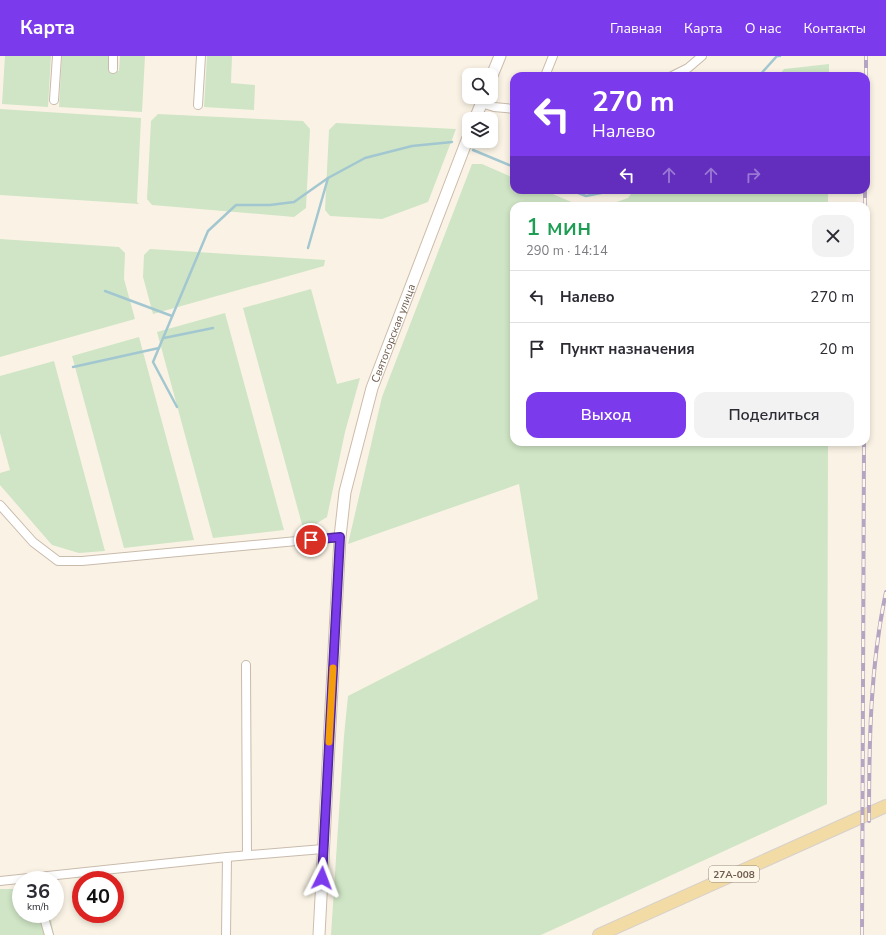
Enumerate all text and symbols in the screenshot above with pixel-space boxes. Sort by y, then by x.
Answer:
text: Карта [20,15,75,41]
text: Главная [610,19,662,38]
text: Карта [684,19,723,38]
text: О нас [745,19,781,38]
text: Контакты [803,19,866,38]
map controls [462,68,498,148]
button: search [462,68,498,104]
text: 270 m [592,83,675,121]
icon: left [526,88,578,140]
button: layers [462,112,498,148]
text: Налево [592,119,656,143]
icon: left [616,164,638,186]
icon: ahead [658,164,680,186]
icon: ahead [700,164,722,186]
icon: right [742,164,764,186]
text: 1 мин [526,211,591,243]
button: close [812,215,854,257]
text: 290 m · 14:14 [526,242,608,260]
street label: Святогорская улица [368,282,419,385]
icon: left [526,286,548,308]
text: Налево [560,287,615,307]
text: 270 m [810,287,854,307]
icon: arrive [526,338,548,360]
text: Пункт назначения [560,339,695,359]
text: 20 m [819,339,854,359]
button: Выход [526,392,686,438]
button: Поделиться [694,392,854,438]
pin [294,523,328,557]
icon: arrive [300,529,322,551]
position arrow [301,857,343,899]
road number: 27А-008 [709,866,759,882]
speed limit sign: 40 [72,871,124,923]
text: 36 [26,878,50,905]
text: km/h [27,900,49,914]

